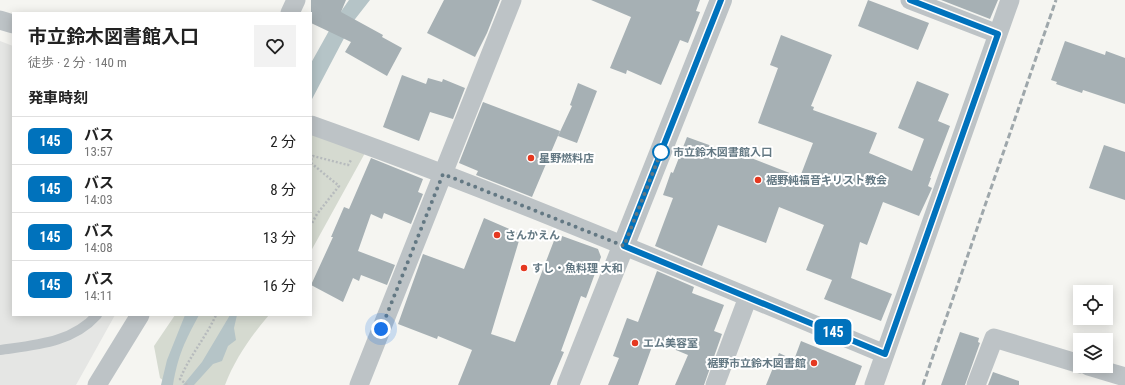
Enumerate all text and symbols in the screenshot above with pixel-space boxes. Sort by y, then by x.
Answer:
text: 市立鈴木図書館入口 [28,25,199,48]
button: heart [254,25,296,67]
text: 徒歩 · 2 分 · 140 m [28,55,127,70]
text: 発車時刻 [28,89,88,107]
text: バス [84,126,114,144]
text: 145 [39,133,61,149]
text: 2 分 [270,133,296,151]
marker: 市立鈴木図書館入口 [652,143,670,161]
text: 13:57 [84,144,113,159]
place label: 市立鈴木図書館入口 [673,146,772,159]
place label: 星野燃料店 [539,152,594,165]
marker: 星野燃料店 [526,153,536,163]
text: バス [84,174,114,192]
place label: 裾野純福音キリスト教会 [766,174,887,187]
marker: 裾野純福音キリスト教会 [753,175,763,185]
text: 145 [39,181,61,197]
text: 8 分 [270,181,296,199]
text: 14:03 [84,192,113,207]
text: バス [84,222,114,240]
text: 145 [39,229,61,245]
text: 13 分 [263,229,296,247]
place label: さんかえん [505,229,560,242]
marker: さんかえん [492,230,502,240]
text: 14:08 [84,240,113,255]
place label: すし・魚料理 大和 [532,262,623,275]
marker: すし・魚料理 大和 [519,263,529,273]
text: バス [84,270,114,288]
text: 145 [39,277,61,293]
text: 16 分 [263,277,296,295]
map controls [1073,285,1113,373]
button: locate [1073,285,1113,325]
text: 14:11 [84,288,113,303]
your location [371,319,391,339]
line badge: 145 [810,319,856,345]
text: 145 [822,324,844,340]
button: layers [1073,333,1113,373]
place label: エム美容室 [643,337,698,350]
marker: エム美容室 [630,338,640,348]
place label: 裾野市立鈴木図書館 [707,357,806,370]
marker: 裾野市立鈴木図書館 [809,358,819,368]

